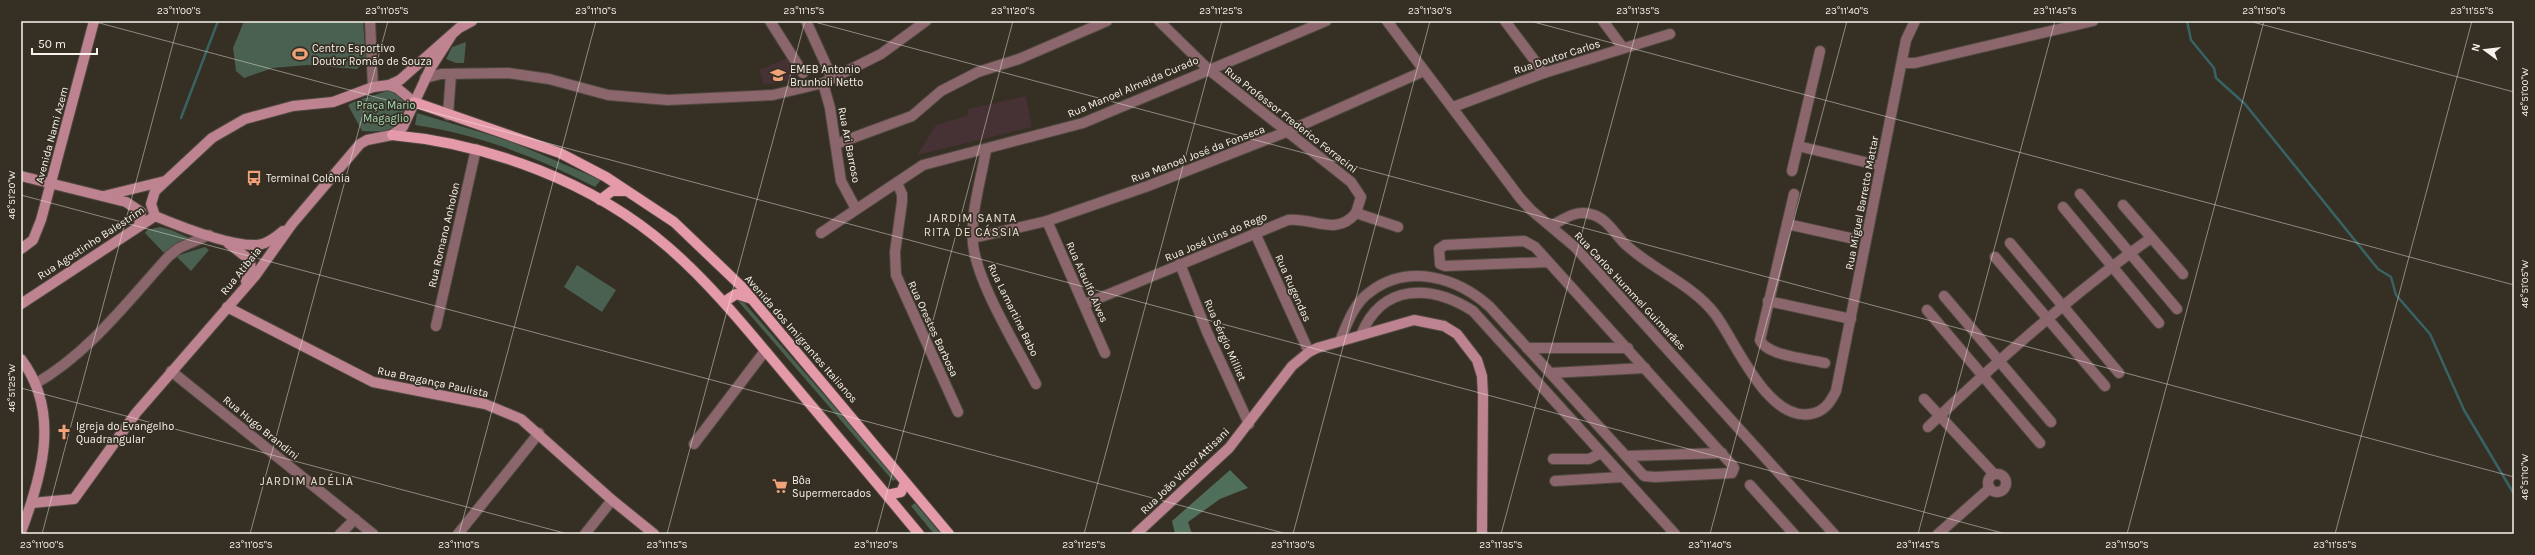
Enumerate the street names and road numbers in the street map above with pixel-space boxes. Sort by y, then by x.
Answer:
street label: Rua Doutor Carlos [1512,37,1602,77]
street label: Rua Manoel Almeida Curado [1065,53,1201,121]
street label: Rua Professor Frederico Ferracini [1222,64,1360,176]
street label: Avenida Nami Azem [33,85,71,185]
street label: Rua Ari Barroso [835,106,863,184]
street label: Rua Manoel José da Fonseca [1129,122,1267,186]
street label: Rua Miguel Barretto Mattar [1843,135,1881,271]
street label: Rua Romano Anholon [426,181,462,289]
street label: Rua Agostinho Balestrim [35,204,147,282]
street label: Rua José Lins do Rego [1163,210,1269,264]
street label: Rua Carlos Hummel Guimarães [1572,229,1688,353]
street label: Rua Ataulfo Alves [1063,240,1111,325]
street label: Rua Atibaia [218,244,264,298]
street label: Rua Rugendas [1272,252,1314,324]
street label: Rua Lamartine Babo [985,262,1041,358]
street label: Avenida dos Imigrantes Italianos [742,272,860,406]
street label: Rua Orestes Barbosa [905,279,961,379]
street label: Rua Sérgio Milliet [1201,297,1249,383]
street label: Rua Bragança Paulista [376,364,490,400]
street label: Rua Hugo Brandini [220,393,302,463]
street label: Rua João Victor Attisani [1138,425,1232,517]

